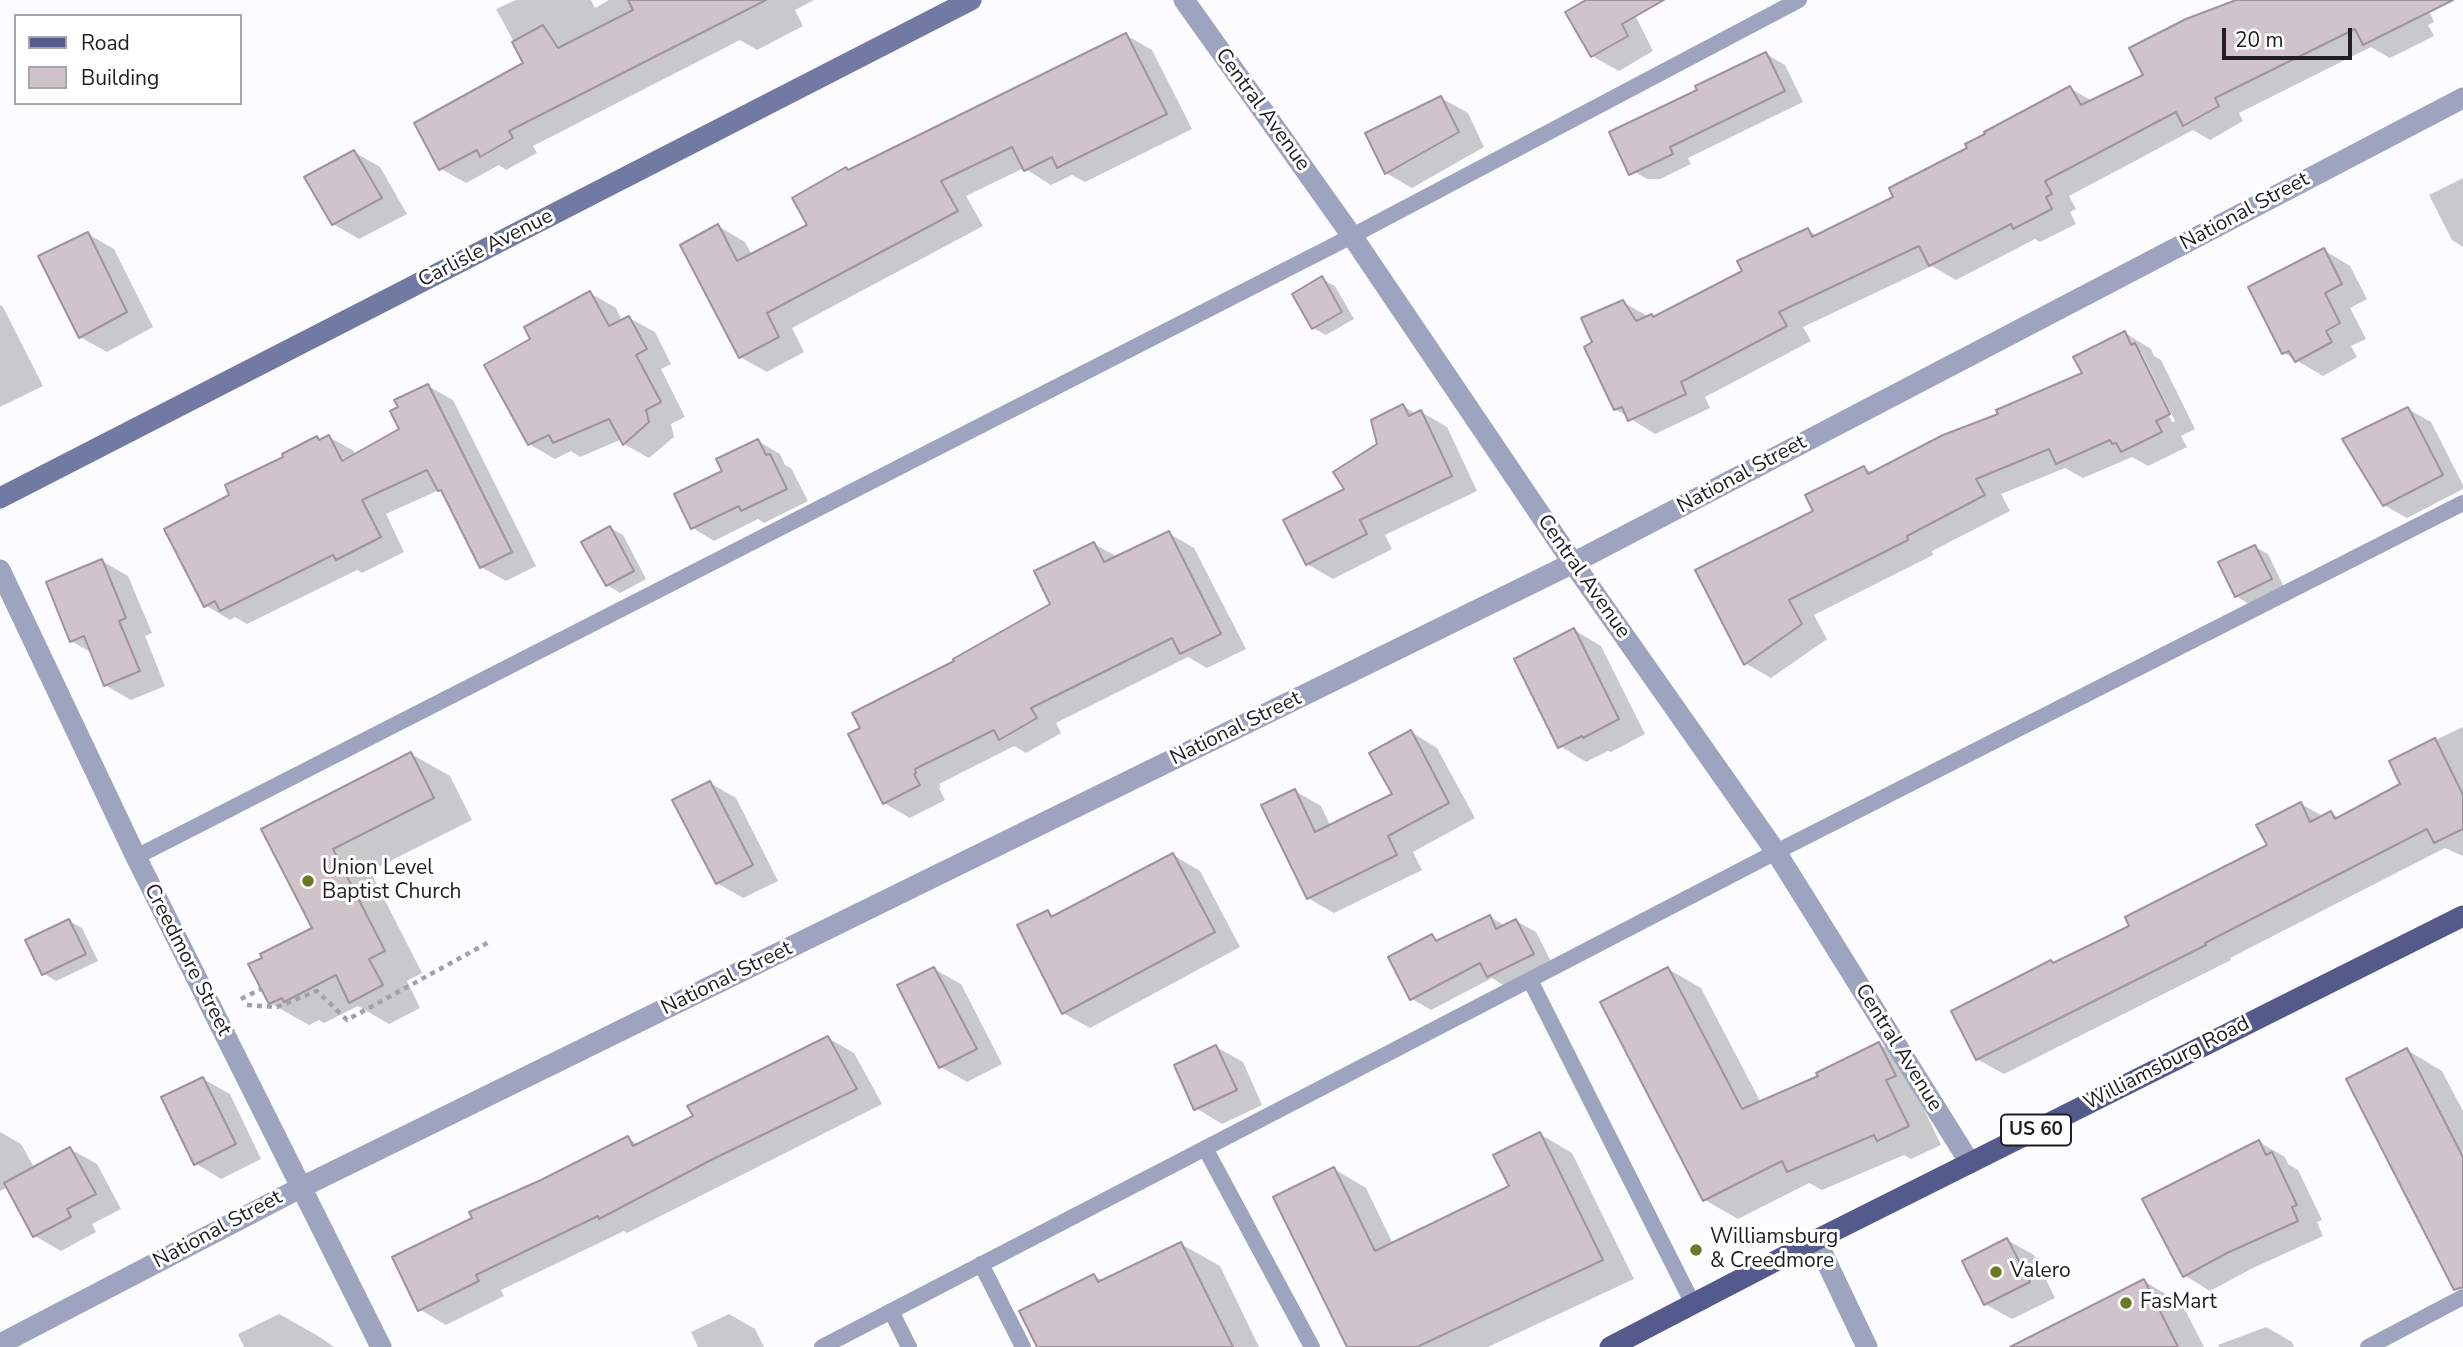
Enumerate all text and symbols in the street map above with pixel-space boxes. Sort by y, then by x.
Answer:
legend [14,14,242,105]
scale bar [2225,14,2354,58]
text: 20 m [2235,26,2284,54]
text: Road [81,29,130,57]
street label: Central Avenue [1209,44,1315,176]
text: Building [81,64,159,92]
street label: National Street [2176,167,2314,257]
street label: Carlisle Avenue [414,204,558,294]
street label: National Street [1673,430,1811,520]
street label: Central Avenue [1531,510,1635,644]
street label: National Street [1166,686,1306,772]
place label: Union Level Baptist Church [322,856,461,906]
marker: Union Level Baptist Church [300,873,316,889]
street label: Creedmore Street [138,880,236,1040]
street label: National Street [657,936,797,1022]
street label: Central Avenue [1849,980,1947,1116]
street label: Williamsburg Road [2080,1011,2254,1117]
road number: US 60 [2001,1114,2071,1146]
street label: National Street [149,1185,287,1275]
place label: Williamsburg & Creedmore [1710,1225,1838,1275]
marker: Williamsburg & Creedmore [1688,1242,1704,1258]
place label: Valero [2010,1259,2071,1285]
marker: Valero [1988,1264,2004,1280]
place label: FasMart [2140,1290,2217,1316]
marker: FasMart [2118,1295,2134,1311]

